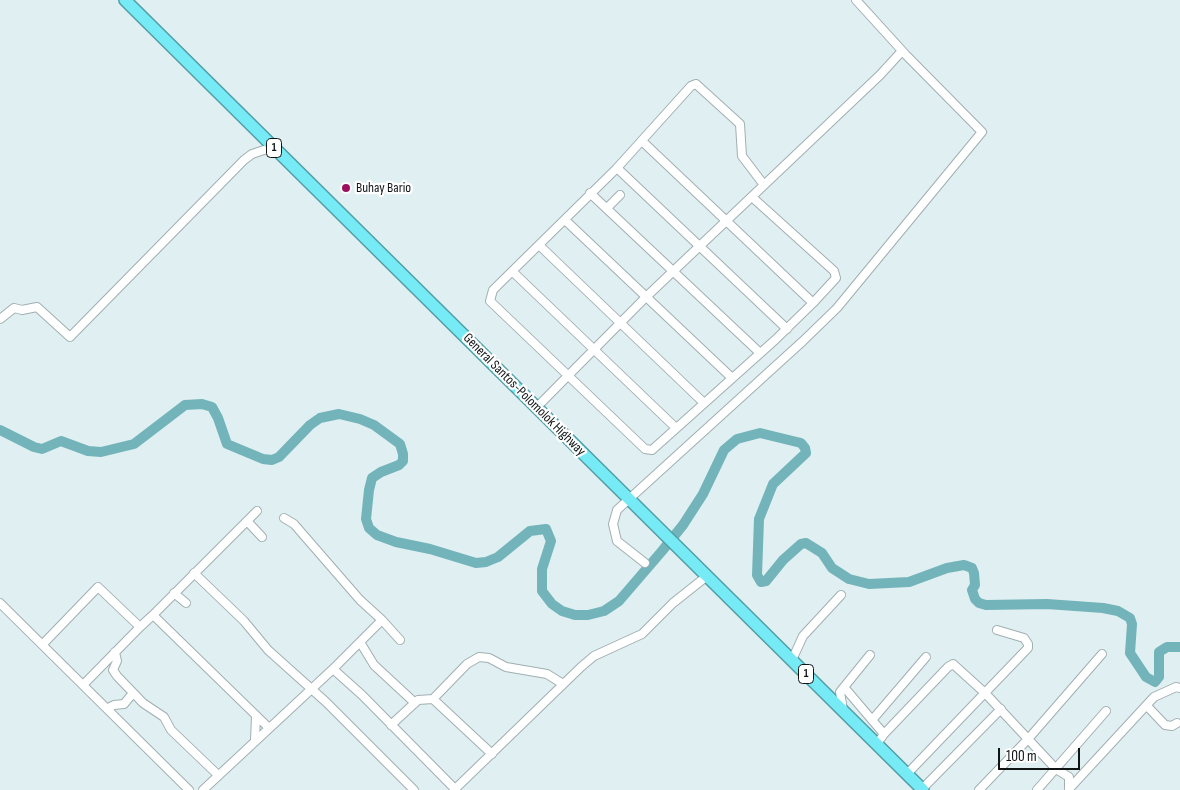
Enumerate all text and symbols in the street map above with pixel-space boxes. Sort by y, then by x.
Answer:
road number: 1 [266,138,282,158]
place label: Buhay Bario [356,180,411,196]
marker: Buhay Bario [340,182,352,194]
street label: General Santos-Polomolok Highway [459,330,589,460]
road number: 1 [798,664,814,684]
scale bar [1000,738,1082,770]
text: 100 m [1006,747,1037,766]

